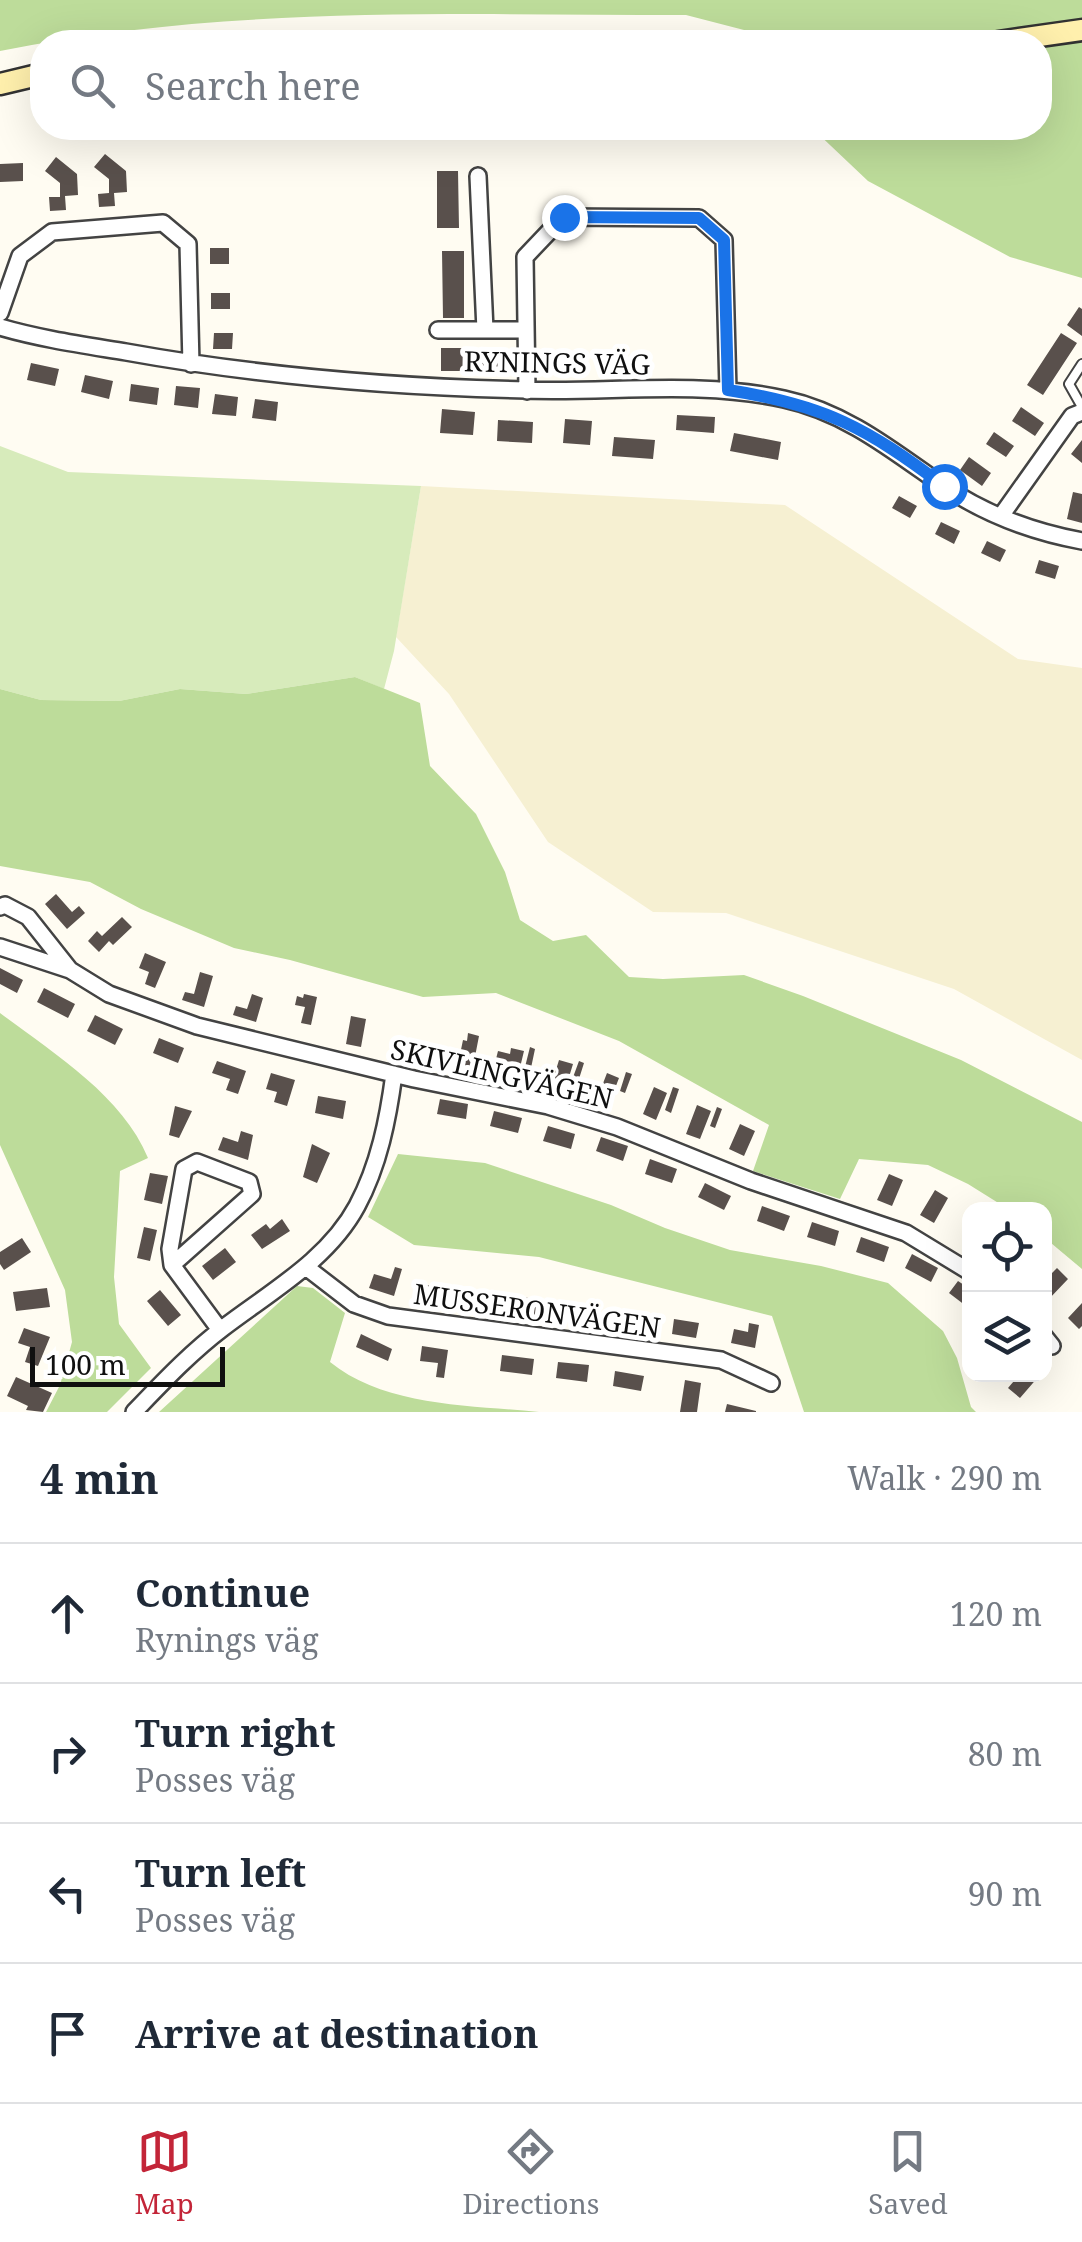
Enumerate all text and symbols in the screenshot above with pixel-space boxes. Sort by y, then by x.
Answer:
search box [30,30,1052,140]
icon: search [65,58,120,113]
text: Search here [145,59,361,111]
route end [542,195,588,241]
street label: RYNINGS VÄG [464,341,651,383]
route start [922,464,968,510]
street label: SKIVLINGVÄGEN [387,1029,617,1117]
map controls [962,1202,1052,1382]
button: locate [962,1202,1052,1292]
street label: MUSSERONVÄGEN [411,1274,663,1346]
button: layers [962,1292,1052,1382]
scale bar [30,1342,225,1386]
text: 100 m [45,1345,126,1383]
text: 4 min [40,1449,159,1506]
text: Walk · 290 m [847,1456,1042,1499]
text: Continue [135,1566,310,1618]
icon: ahead [40,1586,95,1641]
text: 120 m [950,1592,1042,1635]
text: Rynings väg [135,1618,319,1661]
text: Turn right [135,1706,336,1758]
icon: right [40,1726,95,1781]
text: 80 m [968,1732,1042,1775]
text: Posses väg [135,1758,295,1801]
text: Turn left [135,1846,306,1898]
icon: left [40,1866,95,1921]
text: 90 m [968,1872,1042,1915]
text: Posses väg [135,1898,295,1941]
icon: arrive [40,2006,95,2061]
text: Arrive at destination [135,2007,539,2059]
tab: Map [134,2124,194,2222]
tab: Directions [462,2124,599,2222]
tab: Saved [868,2124,948,2222]

